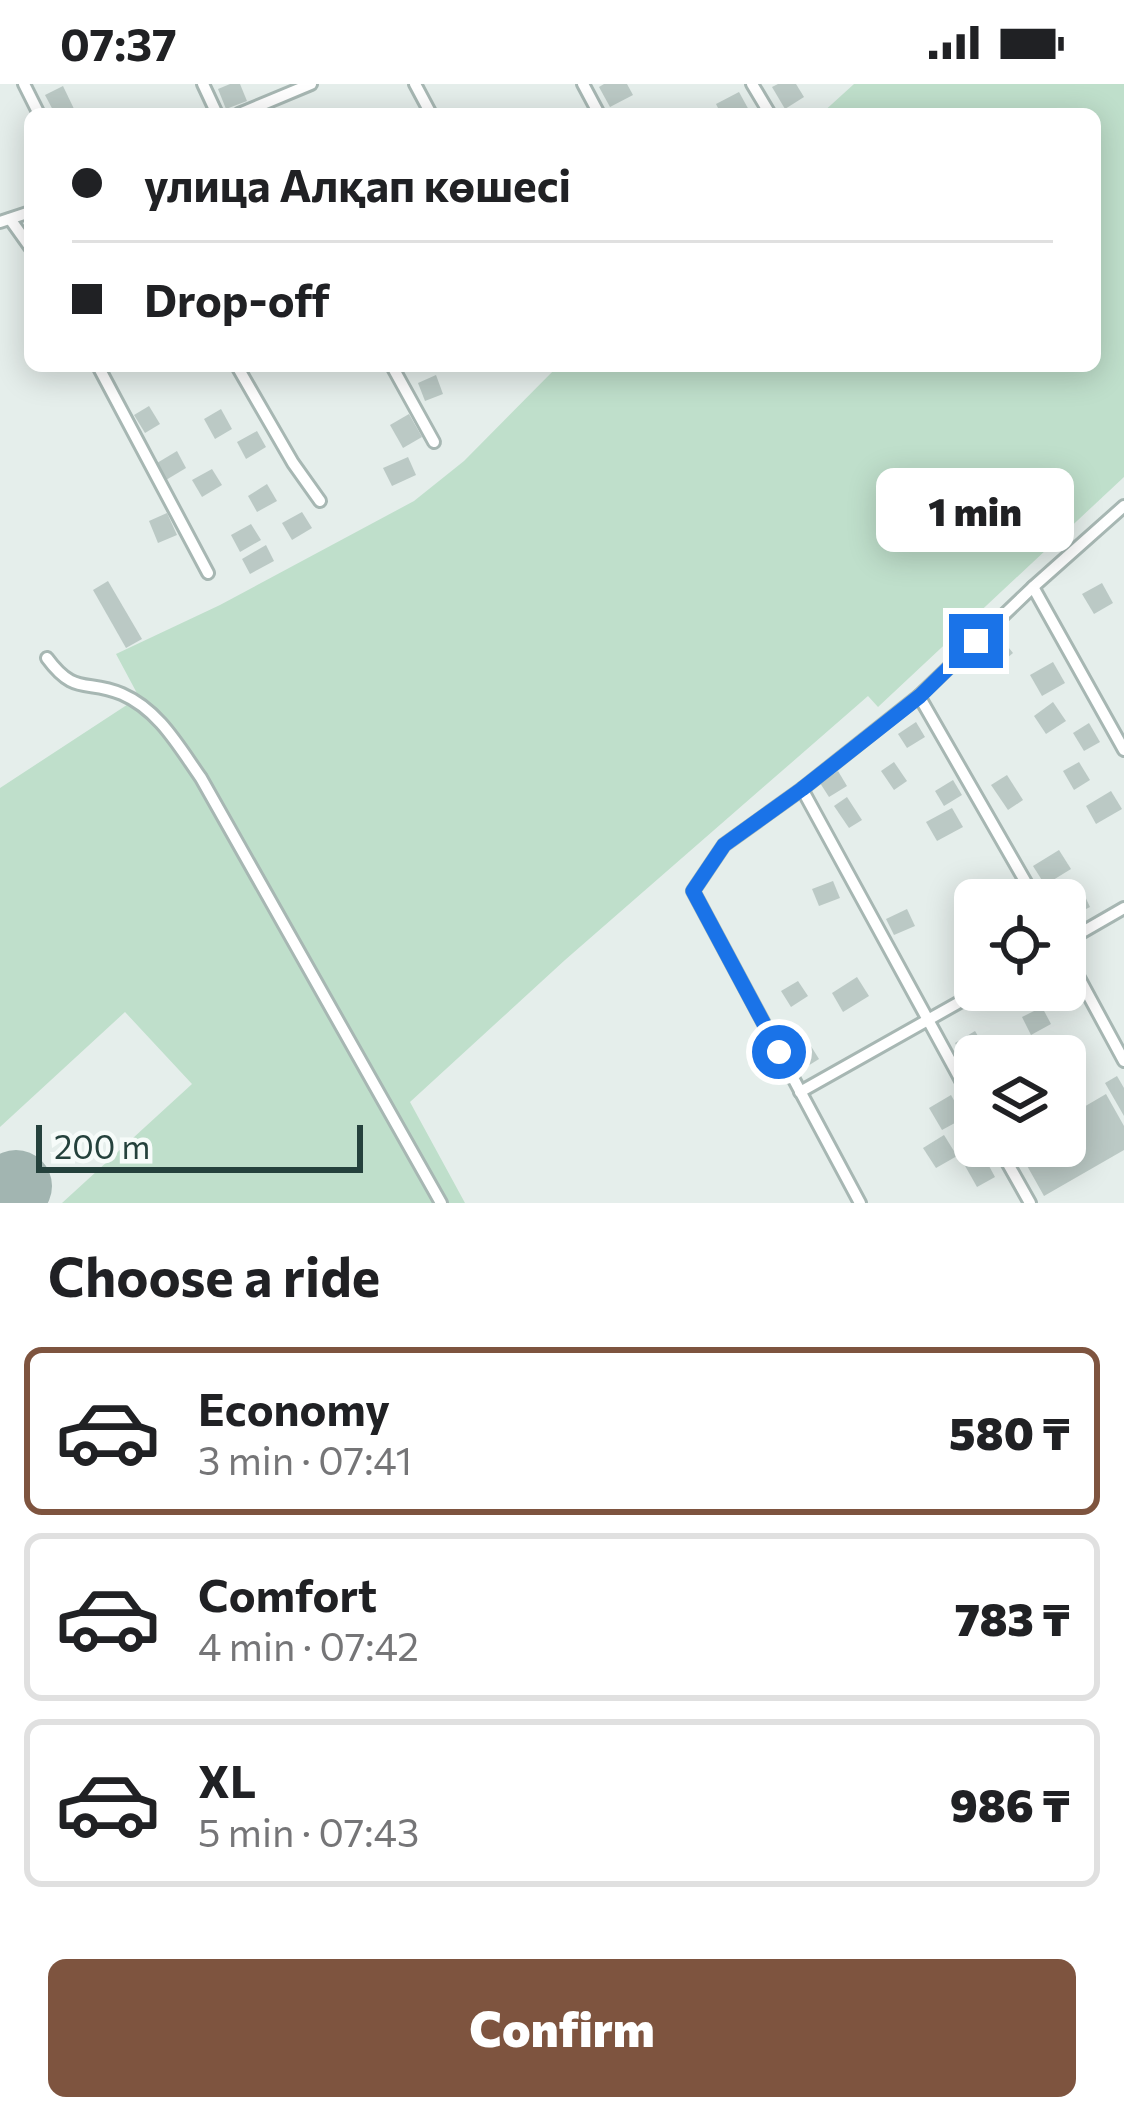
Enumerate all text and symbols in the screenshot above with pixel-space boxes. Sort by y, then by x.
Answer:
text: 07:37 [60,15,177,70]
text: улица Алқап көшесі [144,156,571,211]
text: Drop-off [144,271,330,326]
callout: 1 min [877,467,1075,551]
text: 1 min [928,486,1022,534]
route end [949,614,1003,668]
map controls [954,879,1086,1167]
button: locate [954,879,1086,1011]
route start [752,1025,806,1079]
button: layers [954,1035,1086,1167]
scale bar [36,1119,363,1172]
text: 200 m [54,1125,150,1166]
text: Choose a ride [48,1242,380,1308]
icon: car [54,1377,162,1485]
text: Economy [198,1380,390,1435]
text: 580 ₸ [949,1404,1070,1459]
text: 3 min · 07:41 [198,1435,412,1483]
icon: car [54,1563,162,1671]
text: Comfort [198,1566,377,1621]
text: 783 ₸ [955,1590,1070,1645]
text: 4 min · 07:42 [198,1621,419,1669]
icon: car [54,1749,162,1857]
text: XL [198,1752,256,1807]
text: 986 ₸ [950,1776,1070,1831]
text: 5 min · 07:43 [198,1807,419,1855]
button: Confirm [48,1959,1076,2097]

